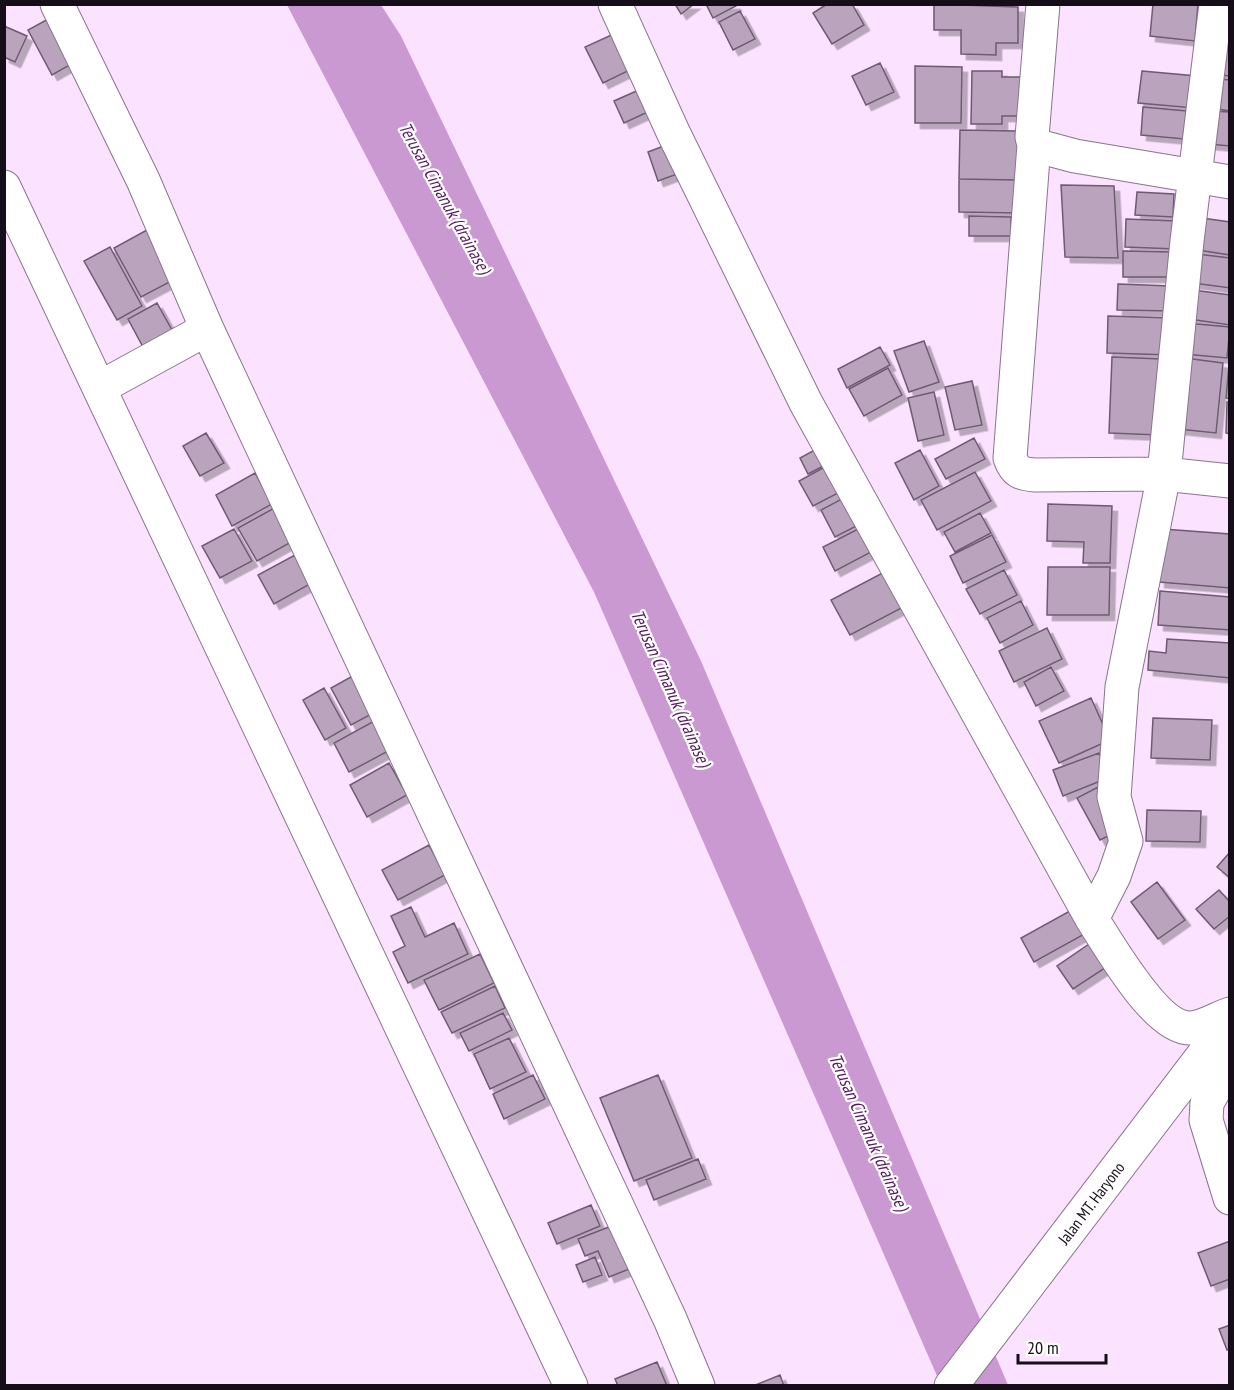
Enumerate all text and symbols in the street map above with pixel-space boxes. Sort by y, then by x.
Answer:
water label: Terusan Cimanuk (drainase) [394,118,497,279]
water label: Terusan Cimanuk (drainase) [626,606,717,772]
water label: Terusan Cimanuk (drainase) [824,1050,915,1216]
street label: Jalan MT. Haryono [1053,1158,1129,1249]
scale bar [1018,1327,1106,1365]
text: 20 m [1027,1336,1059,1359]

